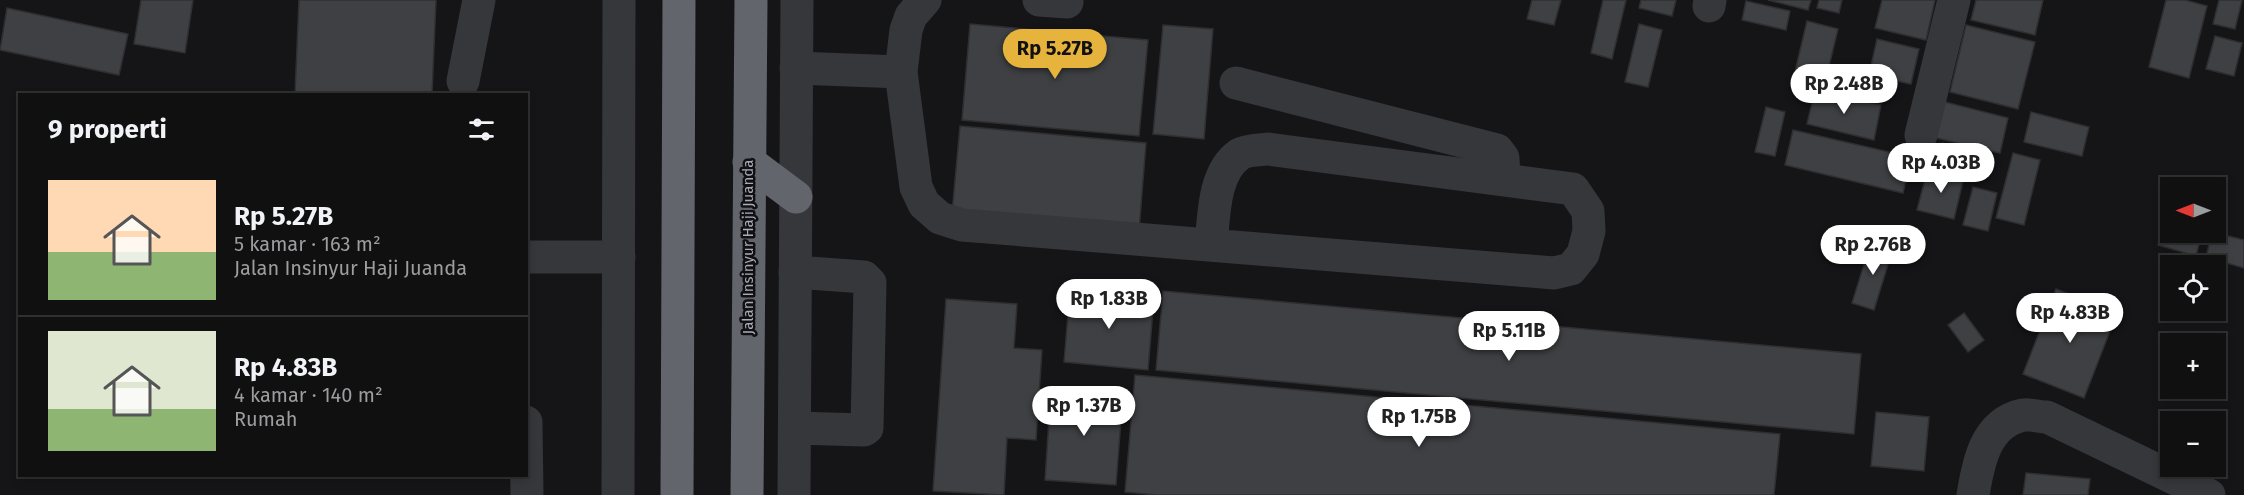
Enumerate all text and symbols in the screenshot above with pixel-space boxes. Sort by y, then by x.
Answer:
pin: Rp 5.27B [993,29,1117,80]
text: Rp 5.27B [1017,36,1093,60]
pin: Rp 2.48B [1782,64,1906,115]
text: Rp 2.48B [1805,71,1883,95]
icon: filters [465,113,498,146]
text: 9 properti [48,114,167,145]
pin: Rp 4.03B [1879,143,2003,194]
text: Rp 4.03B [1901,150,1981,174]
street label: Jalan Insinyur Haji Juanda [739,160,757,334]
north arrow [2160,177,2226,243]
map controls [2160,177,2226,477]
text: Rp 5.27B [234,201,333,232]
icon: home [96,204,168,276]
pin: Rp 2.76B [1811,225,1935,276]
text: 5 kamar · 163 m² [234,232,381,256]
text: Rp 2.76B [1835,232,1911,256]
button: locate [2160,255,2226,321]
text: Jalan Insinyur Haji Juanda [234,256,467,280]
pin: Rp 1.83B [1047,279,1171,330]
text: Rp 1.83B [1070,286,1148,310]
pin: Rp 4.83B [2008,293,2132,344]
text: Rp 4.83B [2030,300,2110,324]
pin: Rp 5.11B [1447,311,1571,362]
text: Rp 5.11B [1472,318,1546,342]
button: + [2160,333,2226,399]
text: Rp 4.83B [234,352,337,383]
icon: home [96,355,168,427]
text: 4 kamar · 140 m² [234,383,383,407]
pin: Rp 1.37B [1022,386,1146,437]
text: Rp 1.37B [1046,393,1122,417]
pin: Rp 1.75B [1357,397,1481,448]
text: Rp 1.75B [1381,404,1457,428]
text: Rumah [234,407,297,431]
button: − [2160,411,2226,477]

